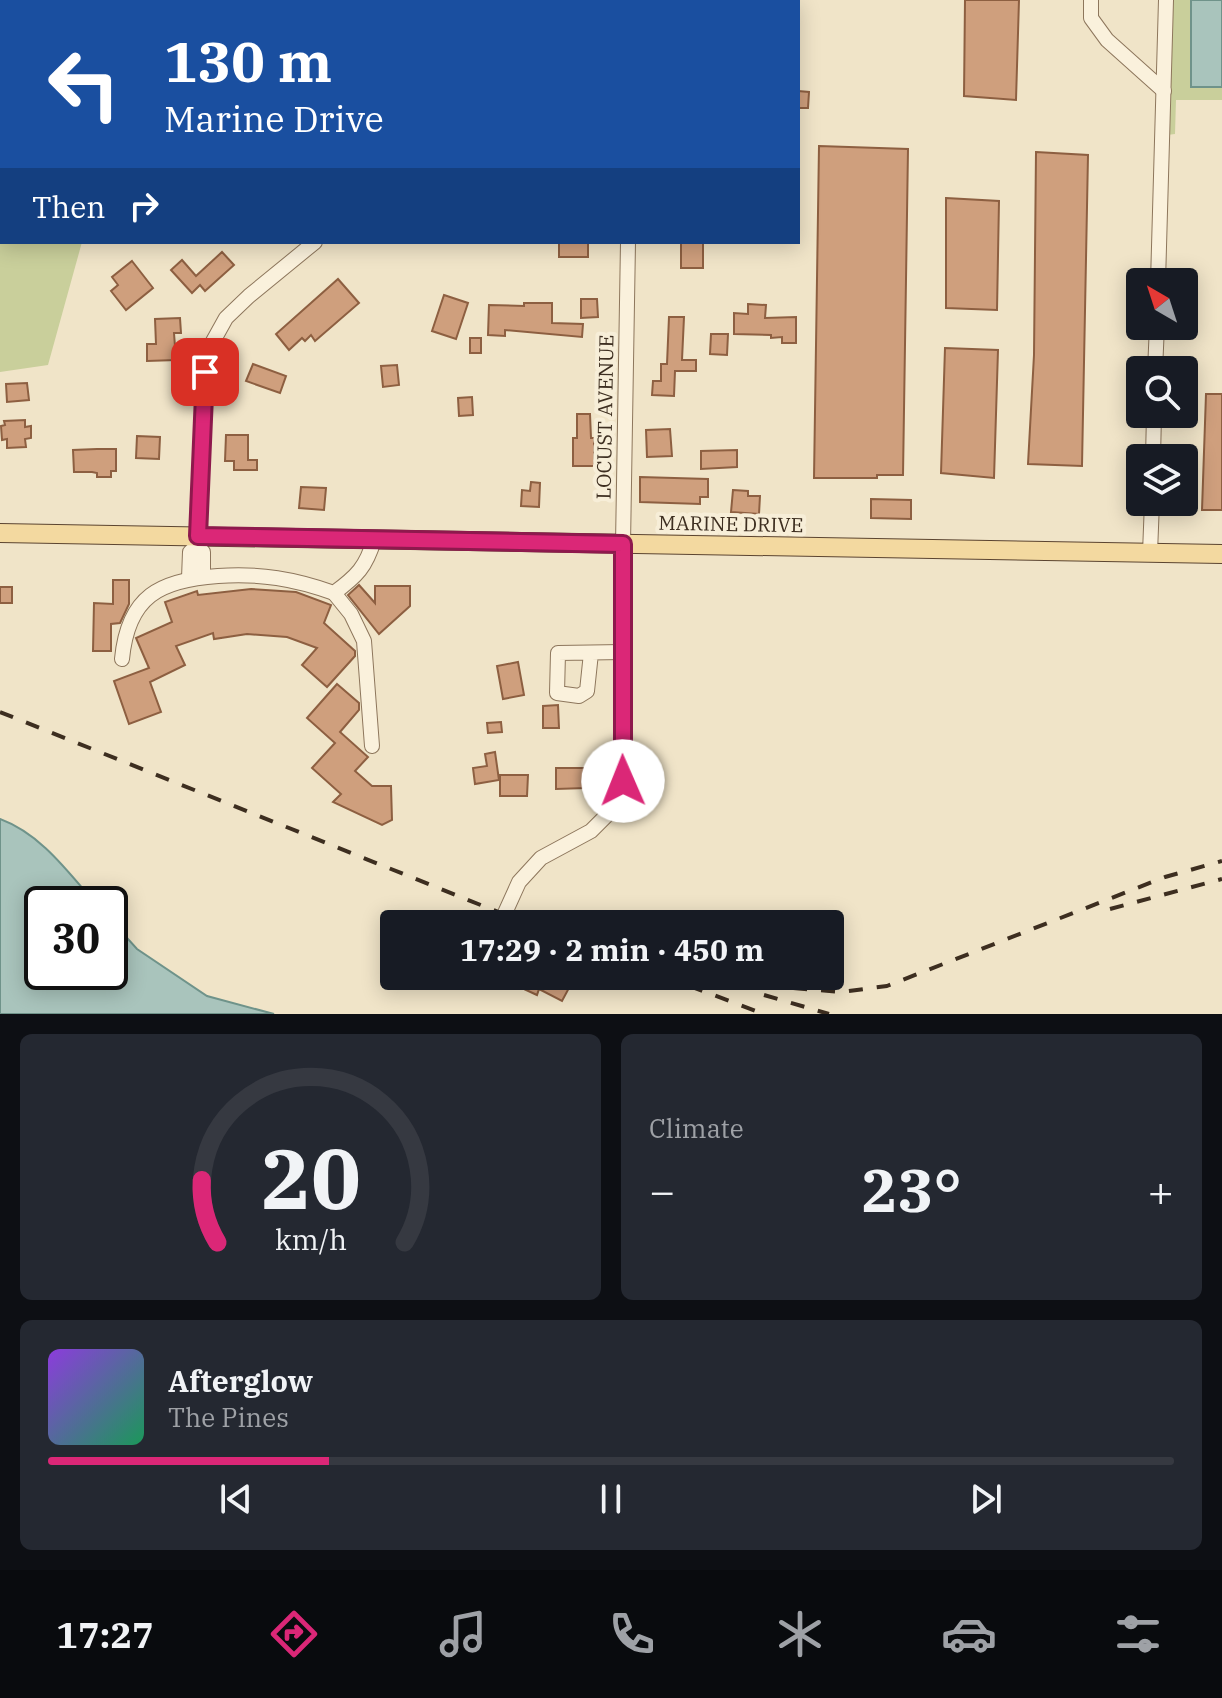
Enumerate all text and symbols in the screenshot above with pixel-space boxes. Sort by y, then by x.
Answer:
text: 130 m [164,25,332,97]
icon: left [32,32,136,136]
text: Marine Drive [164,95,384,142]
icon: right [122,184,166,228]
text: Then [32,187,106,226]
north arrow [1126,268,1198,340]
map controls [1126,268,1198,516]
street label: LOCUST AVENUE [590,334,619,500]
pin [171,338,239,406]
icon: arrive [183,350,227,394]
button: search [1126,356,1198,428]
button: layers [1126,444,1198,516]
street label: MARINE DRIVE [658,509,804,538]
position arrow [581,739,665,823]
speed limit sign: 30 [24,886,128,990]
text: 17:29 · 2 min · 450 m [460,930,764,969]
text: Climate [649,1111,744,1145]
text: 20 [261,1124,360,1232]
text: 23° [861,1150,962,1229]
text: − [649,1162,675,1219]
text: + [1148,1162,1174,1219]
text: km/h [274,1221,347,1258]
text: Afterglow [168,1361,313,1400]
text: The Pines [168,1400,289,1434]
icon: previous [214,1477,258,1521]
icon: pause [589,1477,633,1521]
icon: next [964,1477,1008,1521]
icon: directions [266,1606,322,1662]
icon: music [435,1606,491,1662]
icon: phone [604,1606,660,1662]
icon: climate [772,1606,828,1662]
icon: car [941,1606,997,1662]
icon: filters [1110,1606,1166,1662]
text: 17:27 [56,1611,154,1658]

